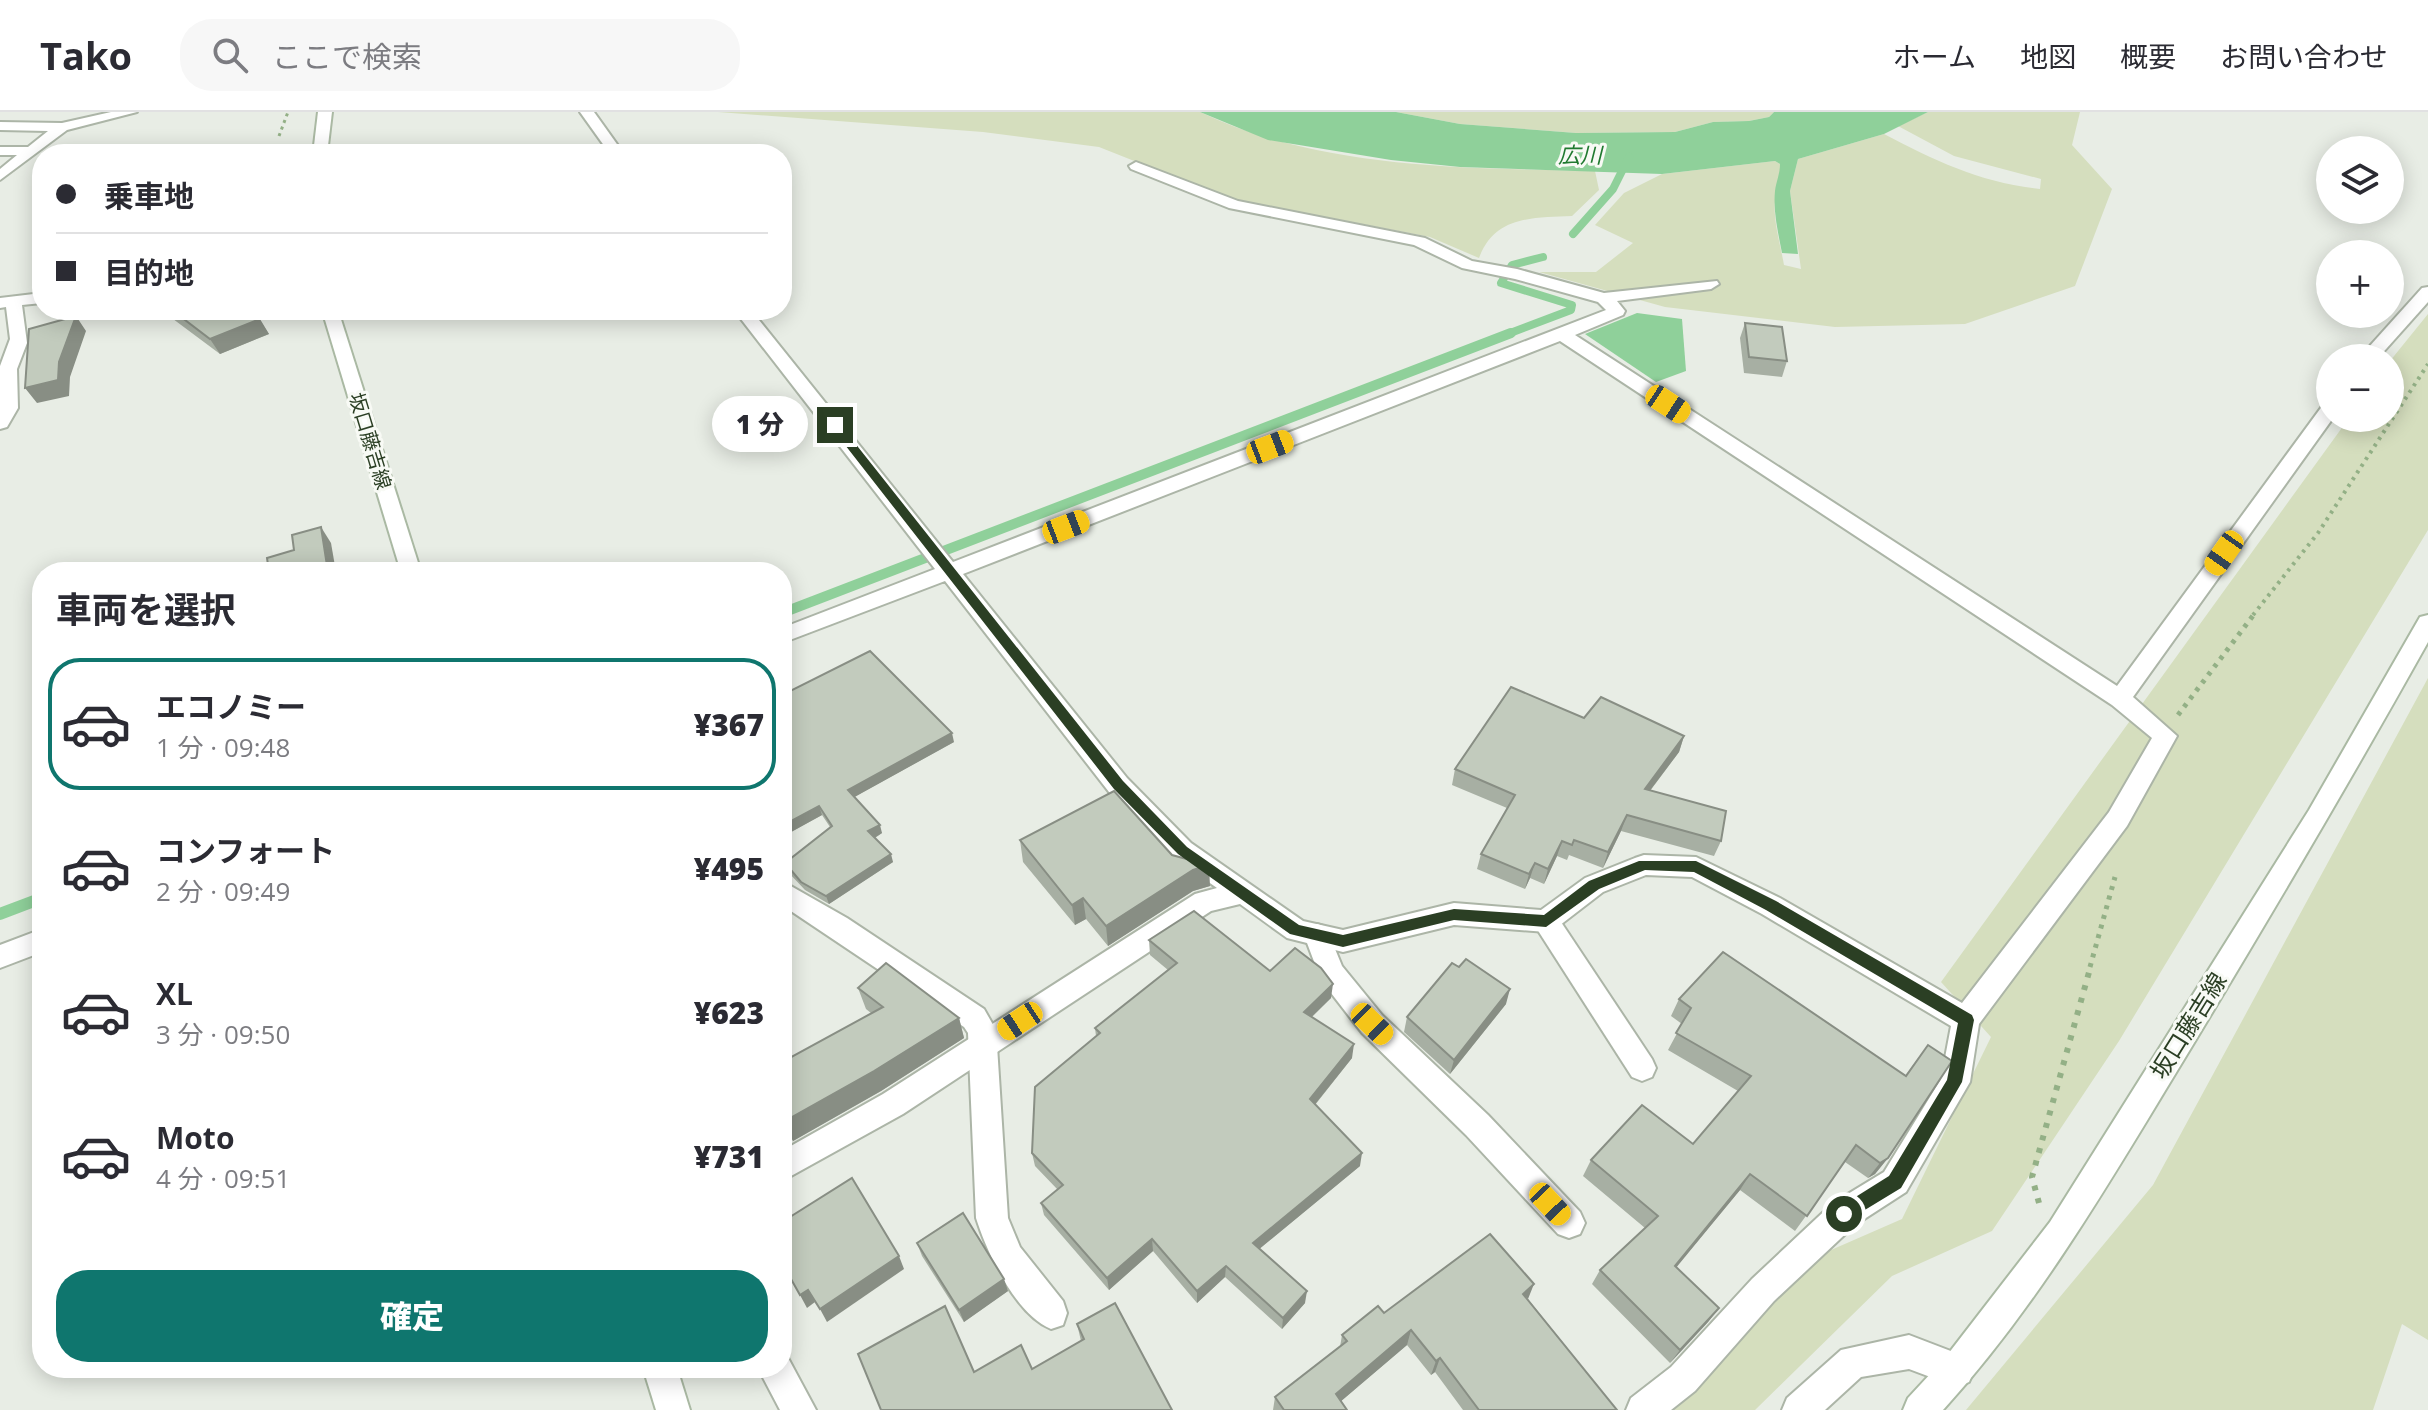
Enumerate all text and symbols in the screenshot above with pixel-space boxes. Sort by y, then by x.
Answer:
search box [180,19,740,91]
text: Tako [40,29,132,81]
icon: search [208,33,252,77]
text: ここで検索 [272,36,422,77]
text: ホーム [1893,37,1976,75]
text: 地図 [2020,37,2076,75]
text: 概要 [2120,37,2176,75]
text: お問い合わせ [2220,37,2388,75]
map controls [2316,136,2404,432]
button: layers [2316,136,2404,224]
water label: 広川 [1558,139,1604,169]
text: 乗車地 [104,175,194,216]
button: + [2316,240,2404,328]
text: 目的地 [104,252,194,293]
button: − [2316,344,2404,432]
car [1641,381,1695,427]
street label: 坂口藤吉線 [343,389,398,493]
callout: 1 分 [711,397,807,453]
text: 1 分 [736,406,784,442]
route end [817,407,853,443]
car [1243,427,1297,467]
car [1039,507,1093,547]
car [2200,526,2248,580]
text: 車両を選択 [56,585,236,634]
text: エコノミー [156,686,306,727]
icon: car [60,688,132,760]
text: ¥367 [694,704,764,745]
text: 1 分 · 09:48 [156,729,290,765]
text: コンフォート [156,830,335,871]
icon: car [60,832,132,904]
text: ¥495 [694,848,764,889]
text: 2 分 · 09:49 [156,873,290,909]
street label: 坂口藤吉線 [2142,966,2234,1085]
text: XL [156,973,193,1014]
icon: car [60,976,132,1048]
text: ¥623 [694,992,764,1033]
car [993,998,1047,1044]
car [1346,999,1398,1049]
text: 3 分 · 09:50 [156,1016,290,1052]
text: Moto [156,1117,234,1158]
icon: car [60,1120,132,1192]
text: ¥731 [694,1136,764,1177]
text: 4 分 · 09:51 [156,1160,290,1196]
car [1525,1178,1575,1230]
route start [1826,1196,1862,1232]
button: 確定 [56,1270,768,1362]

